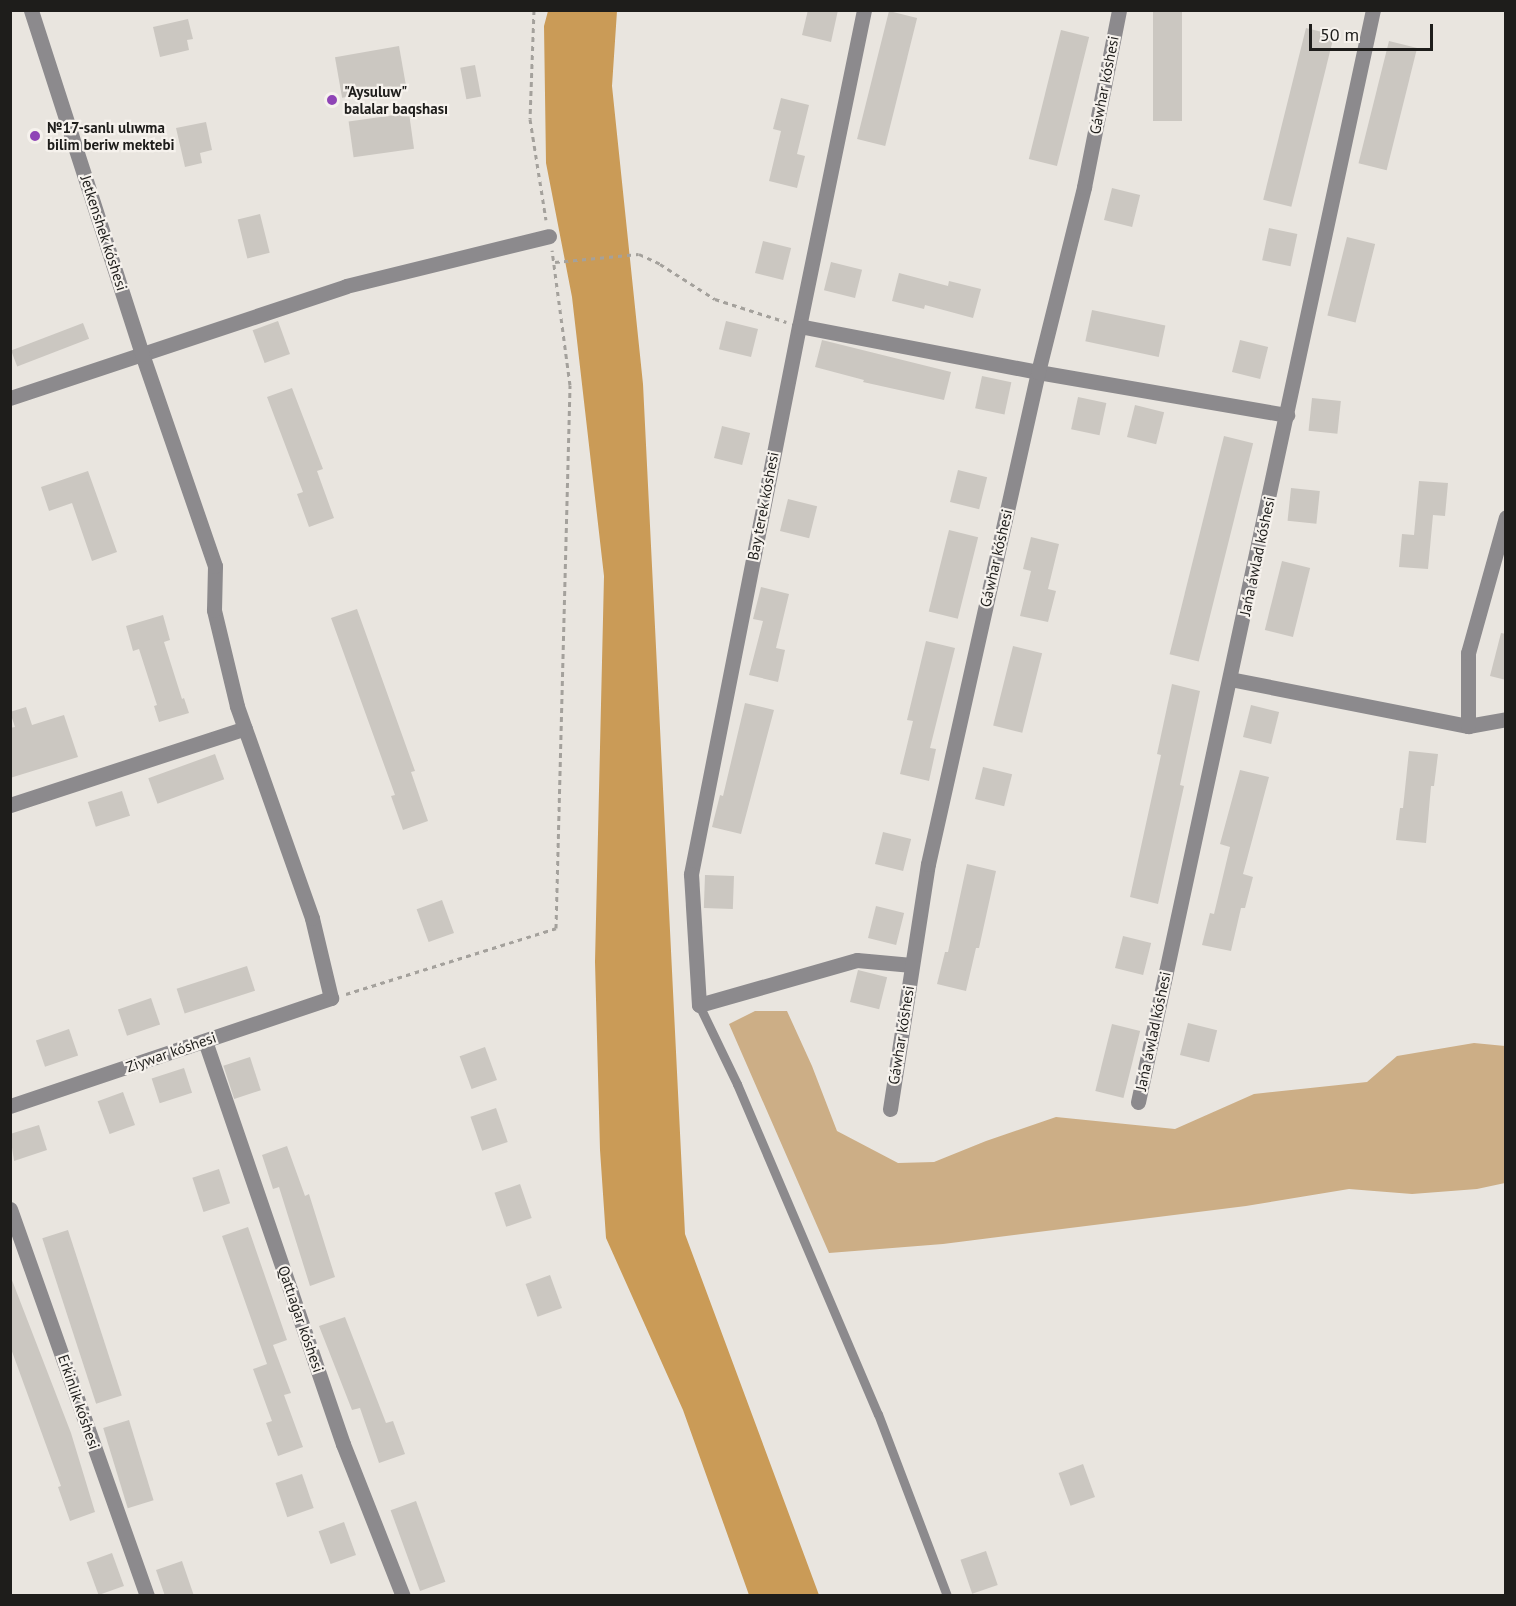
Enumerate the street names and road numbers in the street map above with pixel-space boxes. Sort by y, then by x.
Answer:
street label: Gáwhar kóshesi [1086,34,1122,136]
street label: Jetkenshek kóshesi [77,173,131,293]
street label: Bay terek kóshesi [744,450,782,562]
street label: Jańa áwlad kóshesi [1236,495,1278,617]
street label: Gáwhar kóshesi [976,507,1016,609]
street label: Jańa áwlad kóshesi [1132,970,1174,1092]
street label: Gáwhar kóshesi [884,984,918,1086]
street label: Ziywar kóshesi [123,1028,219,1076]
street label: Qattıaǵar kóshesi [274,1263,328,1375]
street label: Erkinlik kóshesi [54,1352,104,1452]

